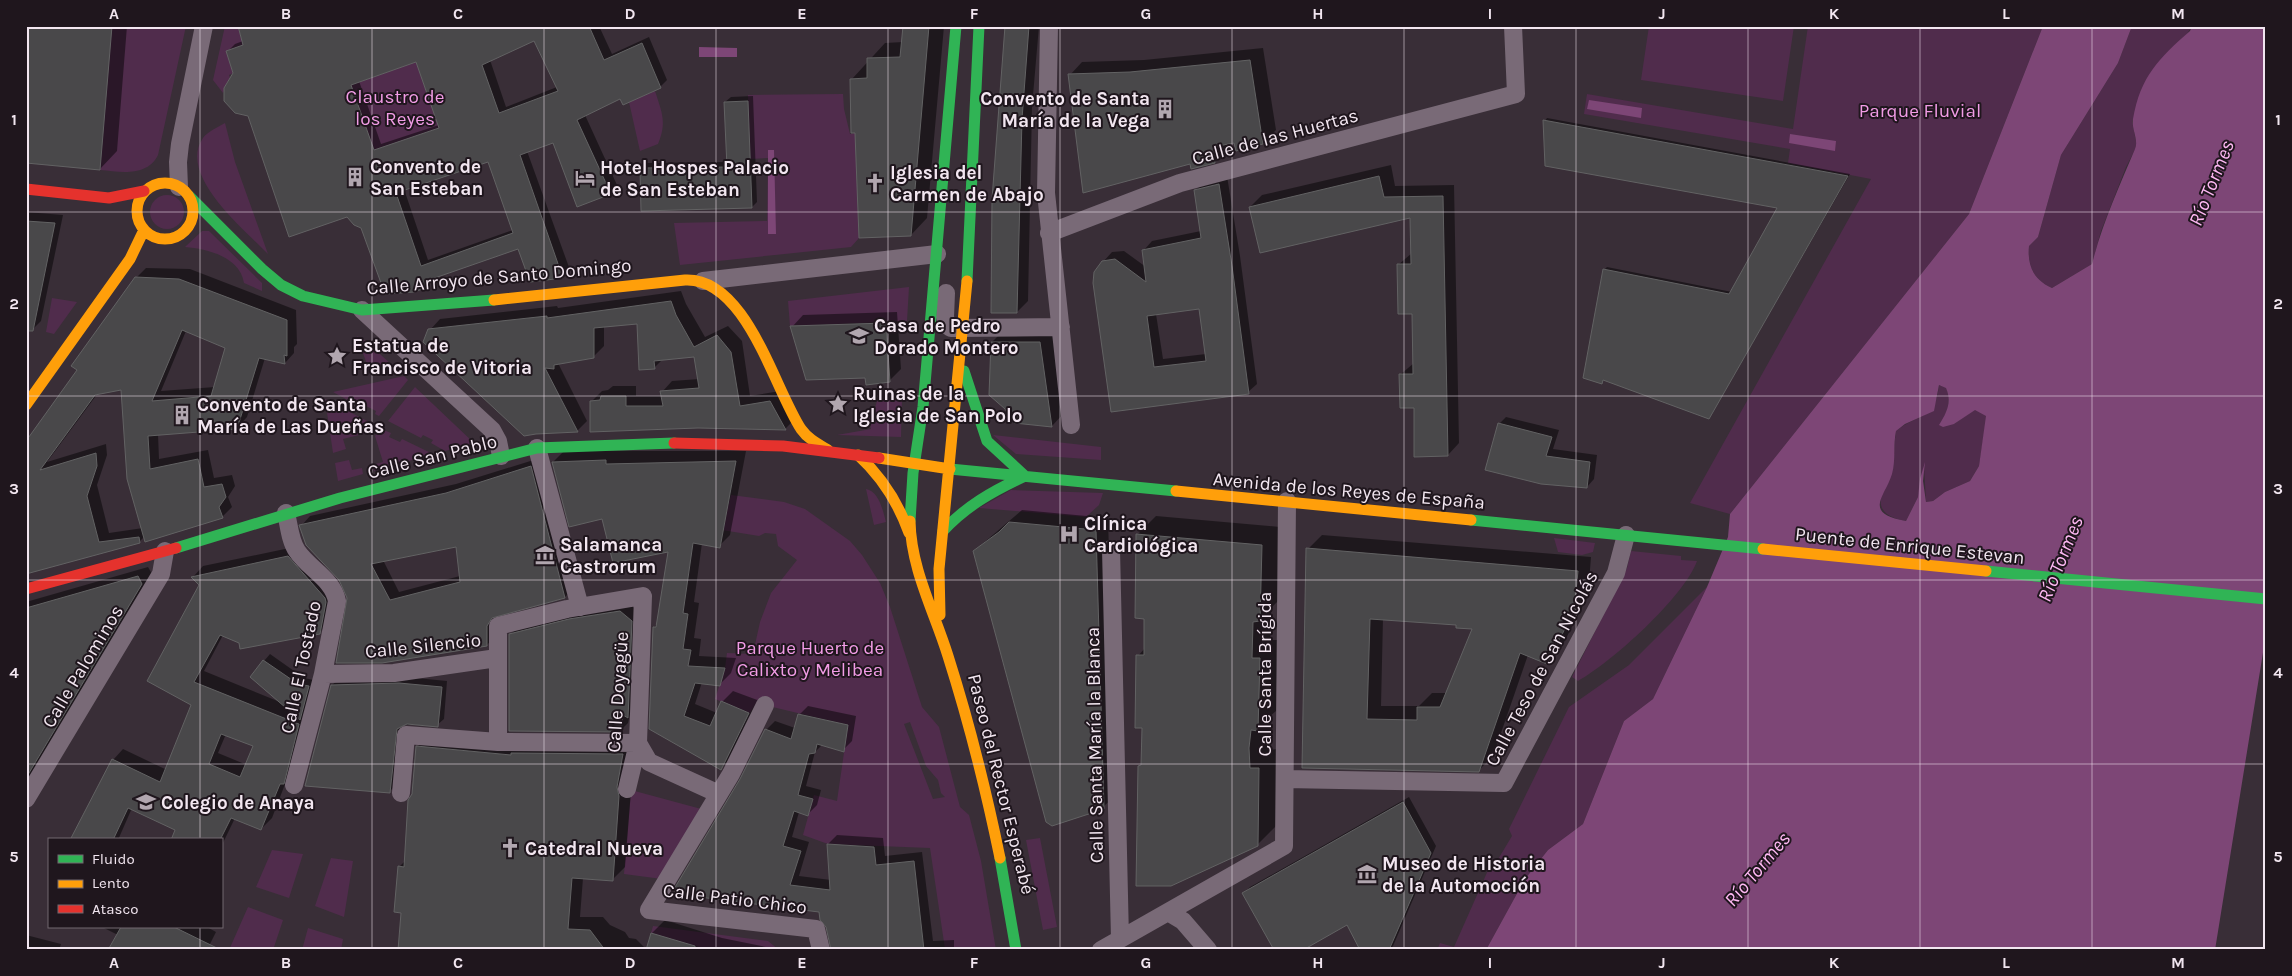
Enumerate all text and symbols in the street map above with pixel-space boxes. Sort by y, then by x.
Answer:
text: A [109,4,119,23]
text: B [281,4,291,23]
text: C [453,4,463,23]
text: D [625,4,636,23]
text: E [797,4,807,23]
text: F [970,4,979,23]
text: G [1141,4,1151,23]
text: H [1312,4,1324,23]
text: I [1488,4,1492,23]
text: J [1658,4,1666,23]
text: K [1829,4,1840,23]
text: L [2002,4,2010,23]
text: M [2171,4,2185,23]
park label: Claustro de los Reyes [346,86,444,130]
place label: Convento de Santa María de la Vega [980,88,1150,132]
building icon: Convento de Santa María de la Vega [1154,98,1176,120]
park label: Parque Fluvial [1859,100,1981,122]
street label: Calle de las Huertas [1190,104,1361,170]
text: 1 [11,110,17,129]
text: 1 [2275,110,2281,129]
water label: Río Tormes [2184,137,2239,229]
place label: Convento de San Esteban [370,156,483,200]
place label: Hotel Hospes Palacio de San Esteban [600,157,789,201]
place label: Iglesia del Carmen de Abajo [890,162,1044,206]
building icon: Convento de San Esteban [344,166,366,188]
hotel icon: Hotel Hospes Palacio de San Esteban [574,167,596,189]
church icon: Iglesia del Carmen de Abajo [864,172,886,194]
street label: Calle Arroyo de Santo Domingo [366,254,632,300]
text: 2 [9,294,19,313]
text: 2 [2273,294,2283,313]
place label: Casa de Pedro Dorado Montero [874,315,1019,359]
school or university icon: Casa de Pedro Dorado Montero [848,325,870,347]
place label: Estatua de Francisco de Vitoria [352,335,532,379]
place icon: Estatua de Francisco de Vitoria [326,345,348,367]
place label: Ruinas de la Iglesia de San Polo [853,383,1023,427]
place icon: Ruinas de la Iglesia de San Polo [827,393,849,415]
place label: Convento de Santa María de Las Dueñas [197,394,384,438]
building icon: Convento de Santa María de Las Dueñas [171,404,193,426]
street label: Calle San Pablo [365,430,499,484]
street label: Avenida de los Reyes de España [1212,468,1486,514]
text: 3 [9,479,19,498]
text: 3 [2273,479,2283,498]
place label: Clínica Cardiológica [1084,513,1198,557]
water label: Río Tormes [2033,513,2088,605]
hospital icon: Clínica Cardiológica [1058,523,1080,545]
street label: Puente de Enrique Estevan [1794,523,2026,569]
place label: Salamanca Castrorum [560,534,662,578]
museum icon: Salamanca Castrorum [534,544,556,566]
street label: Calle Teso de San Nicolás [1481,567,1603,770]
street label: Calle Santa Brígida [1254,592,1276,757]
street label: Calle El Tostado [276,599,326,736]
street label: Calle Palominos [38,601,128,732]
street label: Calle Santa María la Blanca [1082,627,1108,863]
street label: Calle Silencio [364,629,482,663]
street label: Calle Doyagüe [603,631,633,753]
park label: Parque Huerto de Calixto y Melibea [736,637,884,681]
text: 4 [9,663,19,682]
text: 4 [2273,663,2283,682]
street label: Paseo del Rector Esperabé [963,672,1039,897]
school or university icon: Colegio de Anaya [135,791,157,813]
place label: Colegio de Anaya [161,792,315,814]
water label: Río Tormes [1720,827,1795,911]
church icon: Catedral Nueva [499,837,521,859]
legend [48,838,222,928]
place label: Catedral Nueva [525,838,663,860]
text: 5 [9,847,19,866]
text: 5 [2273,847,2283,866]
text: Fluido [92,850,135,868]
place label: Museo de Historia de la Automoción [1382,853,1545,897]
museum icon: Museo de Historia de la Automoción [1356,863,1378,885]
text: Lento [92,874,130,892]
street label: Calle Patio Chico [662,879,808,919]
text: Atasco [92,900,138,918]
text: A [109,953,119,972]
text: B [281,953,291,972]
text: C [453,953,463,972]
text: D [625,953,636,972]
text: E [797,953,807,972]
text: F [970,953,979,972]
text: G [1141,953,1151,972]
text: H [1312,953,1324,972]
text: I [1488,953,1492,972]
text: J [1658,953,1666,972]
text: K [1829,953,1840,972]
text: L [2002,953,2010,972]
text: M [2171,953,2185,972]

